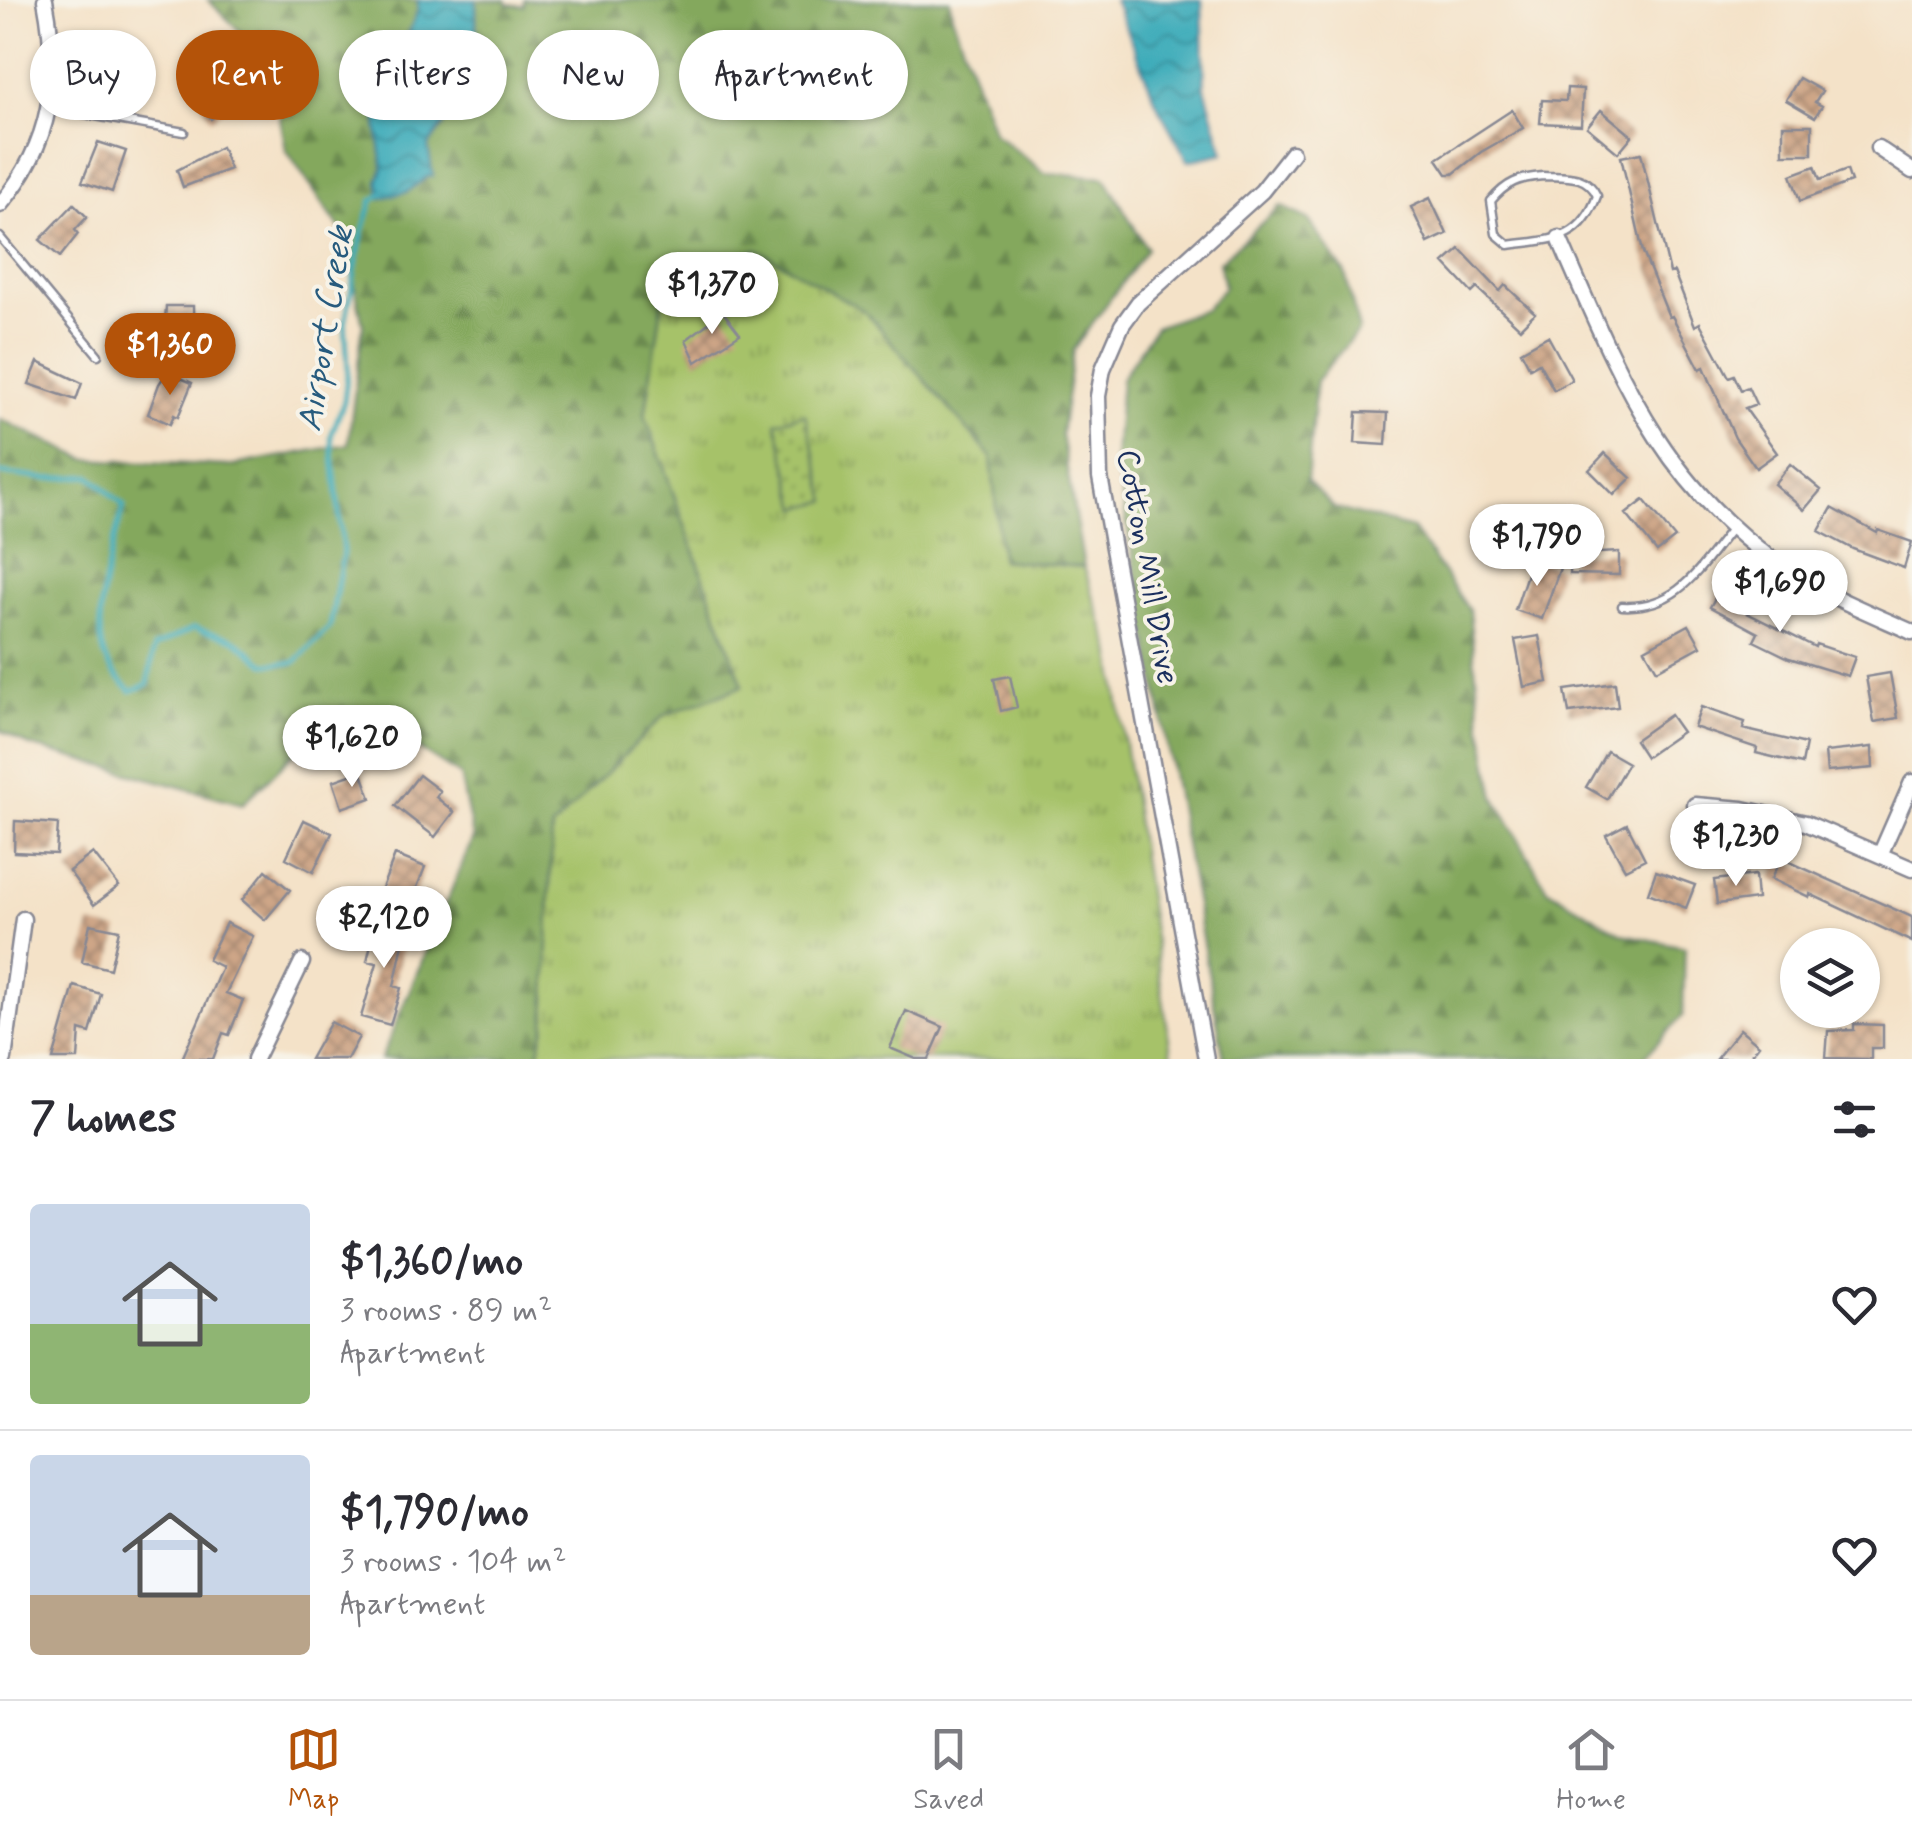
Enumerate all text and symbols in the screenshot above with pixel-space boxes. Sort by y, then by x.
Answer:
chip: Buy [30,30,156,120]
chip: Rent [176,30,319,120]
chip: Filters [339,30,507,120]
chip: New [527,30,659,120]
chip: Apartment [679,30,908,120]
water label: Airport Creek [287,221,365,435]
pin: $1,370 [631,252,793,337]
text: $1,370 [667,263,757,305]
pin: $1,360 [89,313,251,398]
text: $1,360 [127,324,213,366]
street label: Cotton Mill Drive [1106,446,1188,688]
pin: $1,790 [1456,504,1618,589]
text: $1,790 [1492,515,1582,557]
pin: $1,690 [1699,550,1861,635]
text: $1,690 [1734,561,1826,603]
pin: $1,620 [271,705,433,790]
text: $1,620 [305,716,399,758]
pin: $1,230 [1655,804,1817,889]
text: $1,230 [1692,815,1780,857]
pin: $2,120 [303,886,465,971]
text: $2,120 [338,897,430,939]
map controls [1780,928,1880,1028]
button: layers [1780,928,1880,1028]
text: 7 homes [30,1092,177,1147]
icon: filters [1827,1092,1882,1147]
text: $1,360/mo [340,1235,523,1290]
icon: home [110,1244,230,1364]
icon: heart [1827,1277,1882,1332]
text: 3 rooms · 89 m² [340,1290,552,1332]
text: Apartment [340,1332,485,1374]
text: $1,790/mo [340,1486,529,1541]
icon: home [110,1495,230,1615]
icon: heart [1827,1528,1882,1583]
text: 3 rooms · 104 m² [340,1541,566,1583]
text: Apartment [340,1583,485,1625]
tab: Map [286,1722,341,1819]
tab: Saved [913,1722,984,1819]
tab: Home [1556,1722,1626,1819]

